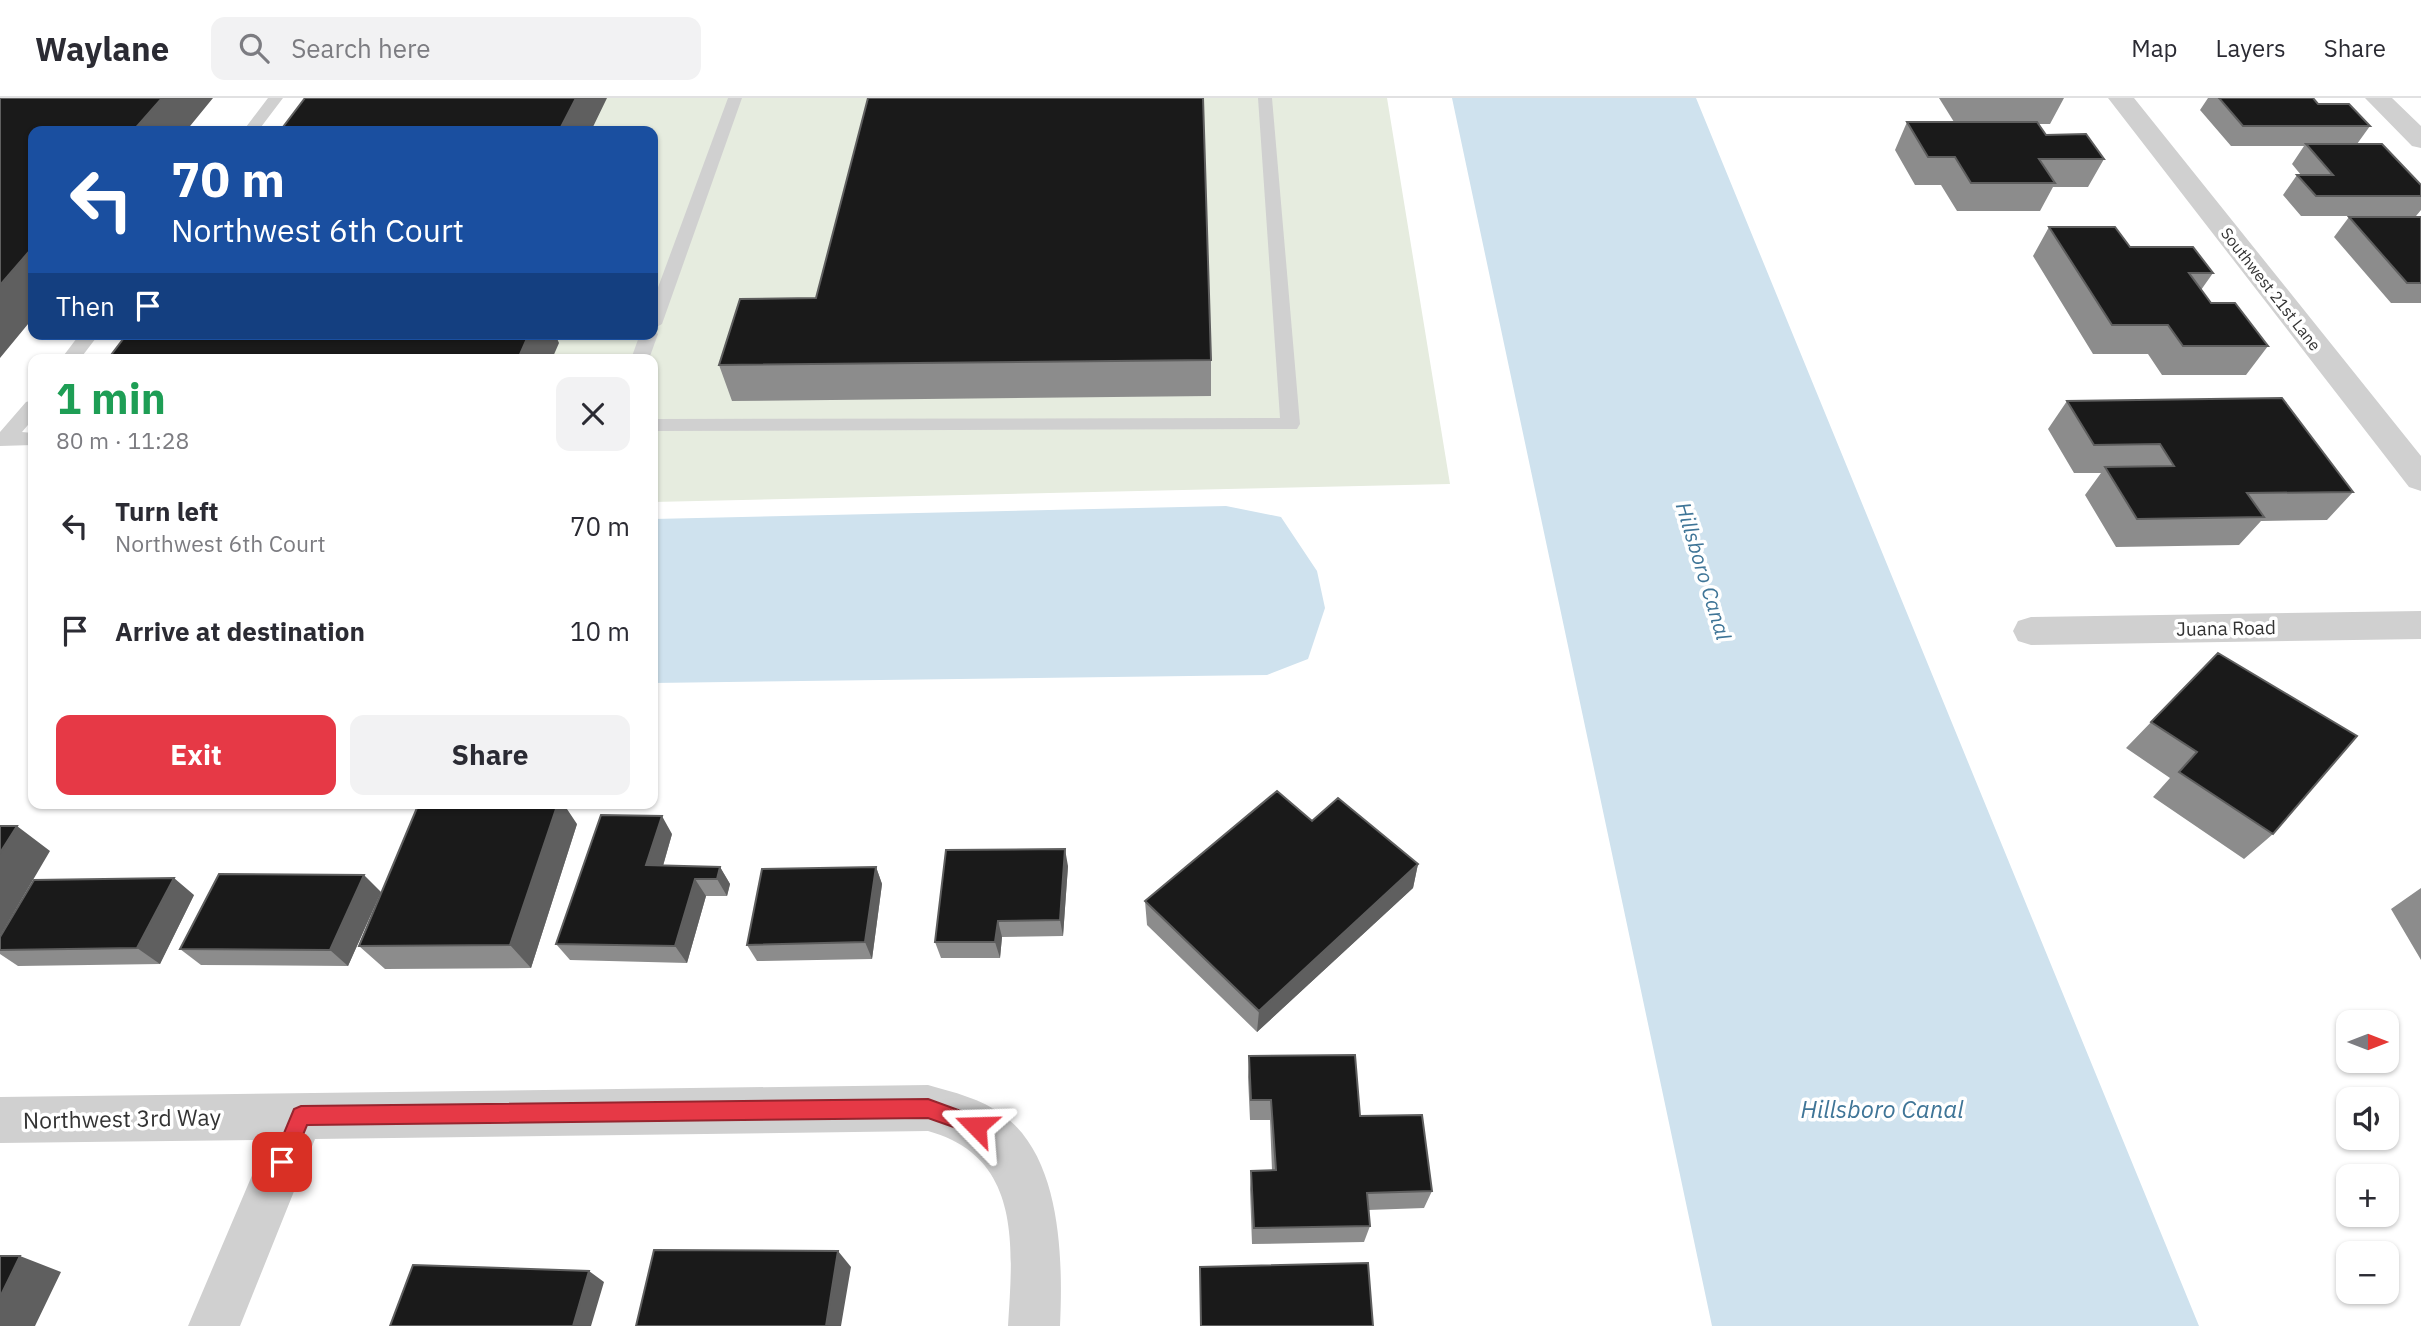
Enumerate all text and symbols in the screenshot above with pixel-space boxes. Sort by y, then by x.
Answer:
search box [211,17,701,80]
text: Waylane [35,27,169,70]
icon: search [235,29,273,67]
text: Search here [291,31,431,65]
text: Map [2131,32,2178,64]
text: Layers [2216,32,2286,64]
text: Share [2324,32,2386,64]
text: 70 m [171,147,285,210]
icon: left [56,154,147,245]
text: Northwest 6th Court [171,209,464,251]
street label: Southwest 21st Lane [2217,223,2325,355]
icon: arrive [129,287,167,325]
text: Then [56,289,115,323]
text: 1 min [56,371,166,426]
button: close [556,377,630,451]
text: 80 m · 11:28 [56,425,189,455]
text: Turn left [115,494,218,528]
water label: Hillsboro Canal [1670,499,1738,644]
icon: left [56,507,94,545]
text: 70 m [570,509,630,543]
text: Northwest 6th Court [115,528,326,558]
icon: arrive [56,612,94,650]
text: Arrive at destination [115,614,365,648]
text: 10 m [570,614,630,648]
street label: Juana Road [2176,615,2276,641]
button: Exit [56,715,336,795]
button: Share [350,715,630,795]
north arrow [2336,1010,2399,1073]
map controls [2336,1010,2399,1304]
button: sound [2336,1087,2399,1150]
position arrow [939,1089,1013,1163]
water label: Hillsboro Canal [1800,1093,1964,1125]
street label: Northwest 3rd Way [23,1101,222,1135]
pin [252,1132,312,1192]
icon: arrive [263,1143,301,1181]
button: + [2336,1164,2399,1227]
button: − [2336,1241,2399,1304]

